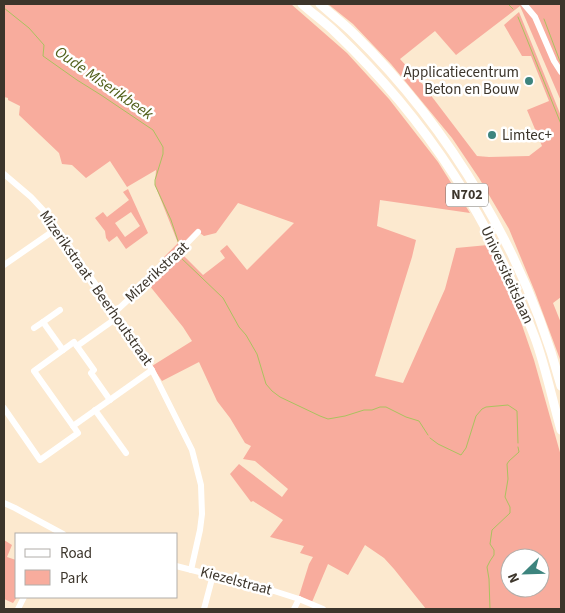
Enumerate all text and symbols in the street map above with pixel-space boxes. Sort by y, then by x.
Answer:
water label: Oude Miserikbeek [50,41,158,125]
place label: Applicatiecentrum Beton en Bouw [403,62,519,100]
marker: Applicatiecentrum Beton en Bouw [523,75,535,87]
place label: Limtec+ [502,125,552,146]
marker: Limtec+ [486,129,498,141]
road number: N702 [446,184,488,206]
street label: Mizerikstraat - Beerhoutstraat [34,206,158,370]
street label: Universiteitslaan [475,223,539,327]
street label: Mizerikstraat [120,237,194,307]
legend [15,533,178,598]
text: Road [60,543,92,564]
north arrow [500,548,550,598]
street label: Kiezelstraat [198,561,274,601]
text: Park [60,568,89,589]
text: N [503,569,525,586]

